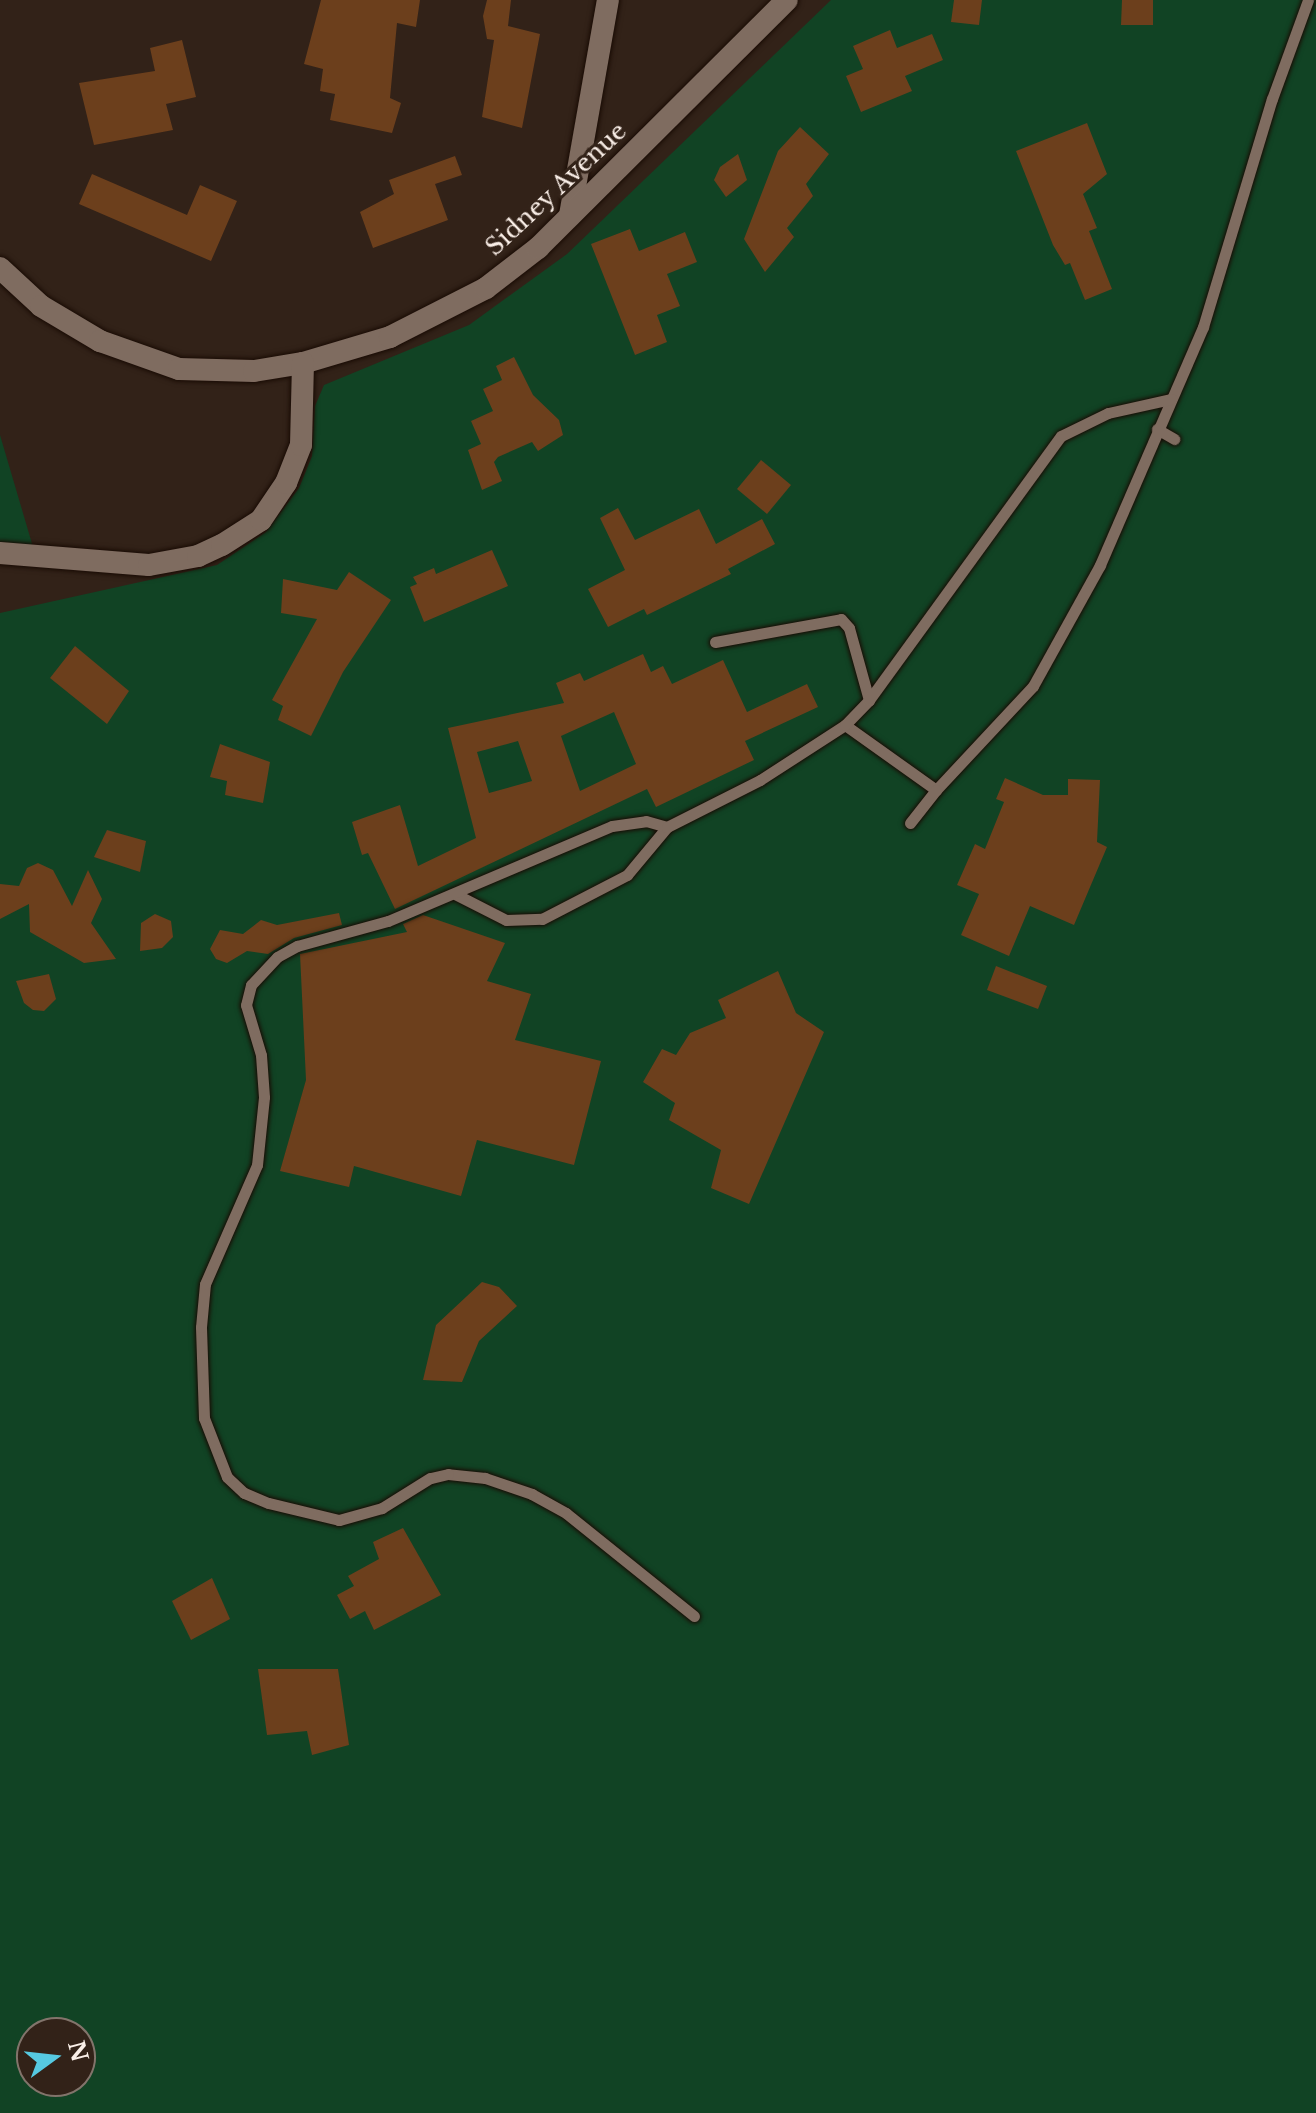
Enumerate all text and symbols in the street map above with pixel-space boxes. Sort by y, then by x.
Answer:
street label: Sidney Avenue [479,116,633,262]
north arrow [16,2017,96,2097]
text: N [62,2038,93,2065]

